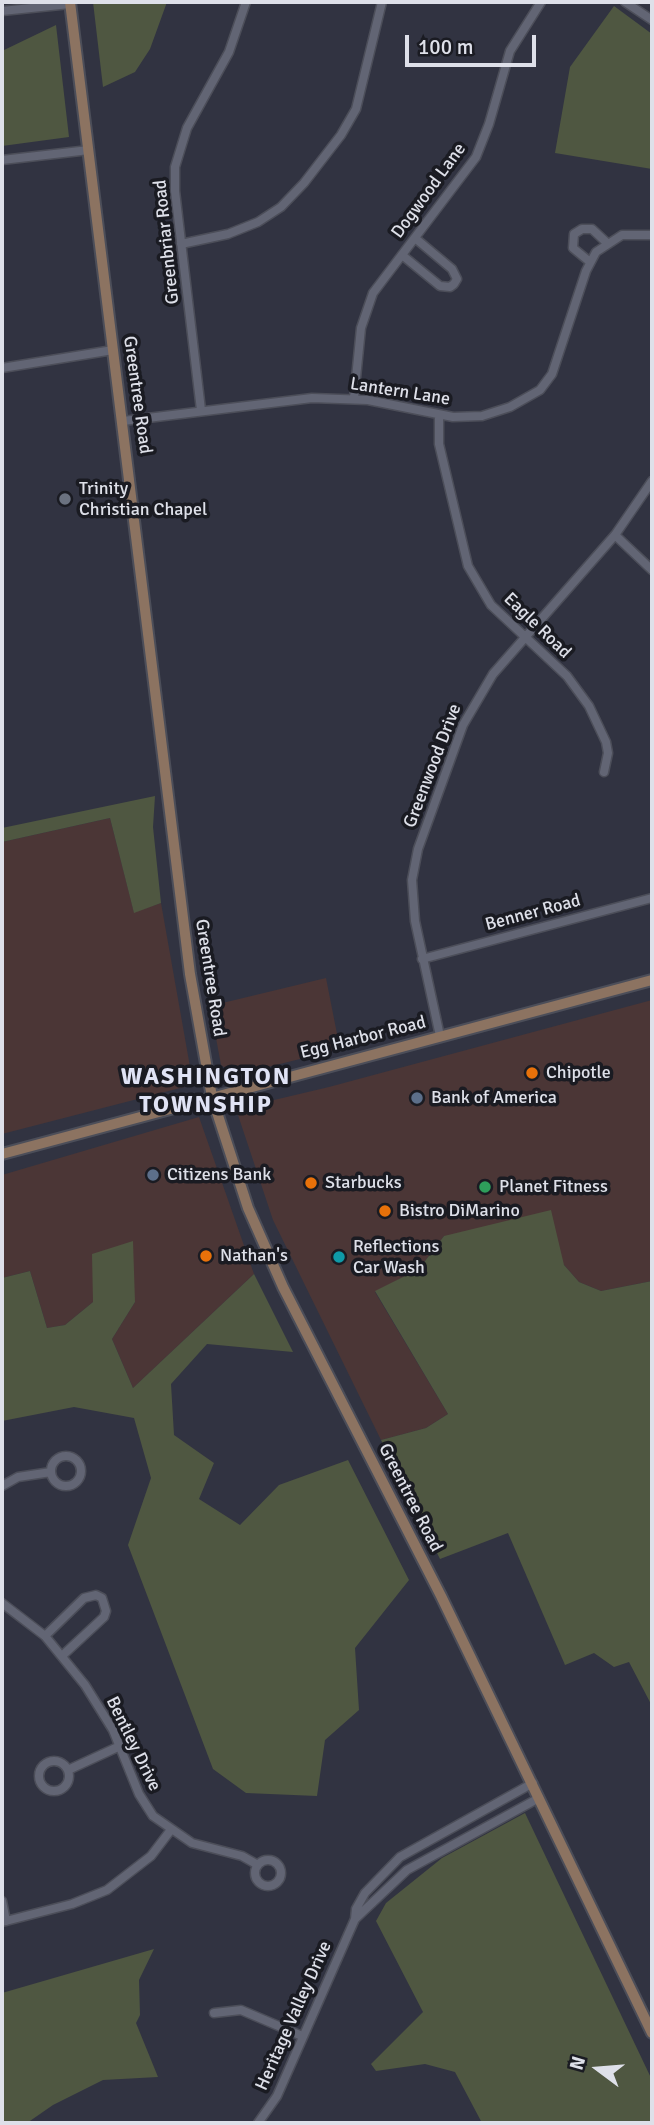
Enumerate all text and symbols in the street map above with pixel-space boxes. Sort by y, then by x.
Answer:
scale bar [409,21,540,65]
text: 100 m [418,34,473,60]
street label: Dogwood Lane [387,139,471,243]
street label: Greenbriar Road [150,179,184,305]
street label: Greentree Road [118,335,156,455]
street label: Lantern Lane [348,373,452,411]
place label: Trinity Christian Chapel [79,478,207,520]
marker: Trinity Christian Chapel [57,491,73,507]
street label: Eagle Road [499,589,575,663]
street label: Greenwood Drive [400,701,466,831]
street label: Benner Road [483,890,583,936]
street label: Greentree Road [190,918,230,1038]
street label: Egg Harbor Road [298,1012,428,1064]
place label: Chipotle [546,1062,611,1084]
district label: WASHINGTON TOWNSHIP [122,1064,290,1120]
marker: Chipotle [524,1065,540,1081]
place label: Bank of America [431,1087,557,1109]
marker: Bank of America [409,1090,425,1106]
place label: Citizens Bank [167,1164,271,1186]
marker: Citizens Bank [145,1167,161,1183]
place label: Starbucks [325,1172,402,1194]
marker: Starbucks [303,1175,319,1191]
place label: Planet Fitness [499,1176,608,1198]
marker: Planet Fitness [477,1179,493,1195]
place label: Bistro DiMarino [399,1200,520,1222]
marker: Bistro DiMarino [377,1203,393,1219]
place label: Reflections Car Wash [353,1236,439,1278]
place label: Nathan's [220,1245,288,1267]
marker: Nathan's [198,1248,214,1264]
marker: Reflections Car Wash [331,1249,347,1265]
street label: Greentree Road [373,1440,447,1556]
street label: Bentley Drive [101,1693,165,1795]
street label: Heritage Valley Drive [251,1938,337,2094]
north arrow [563,2034,633,2104]
text: N [564,2054,591,2073]

